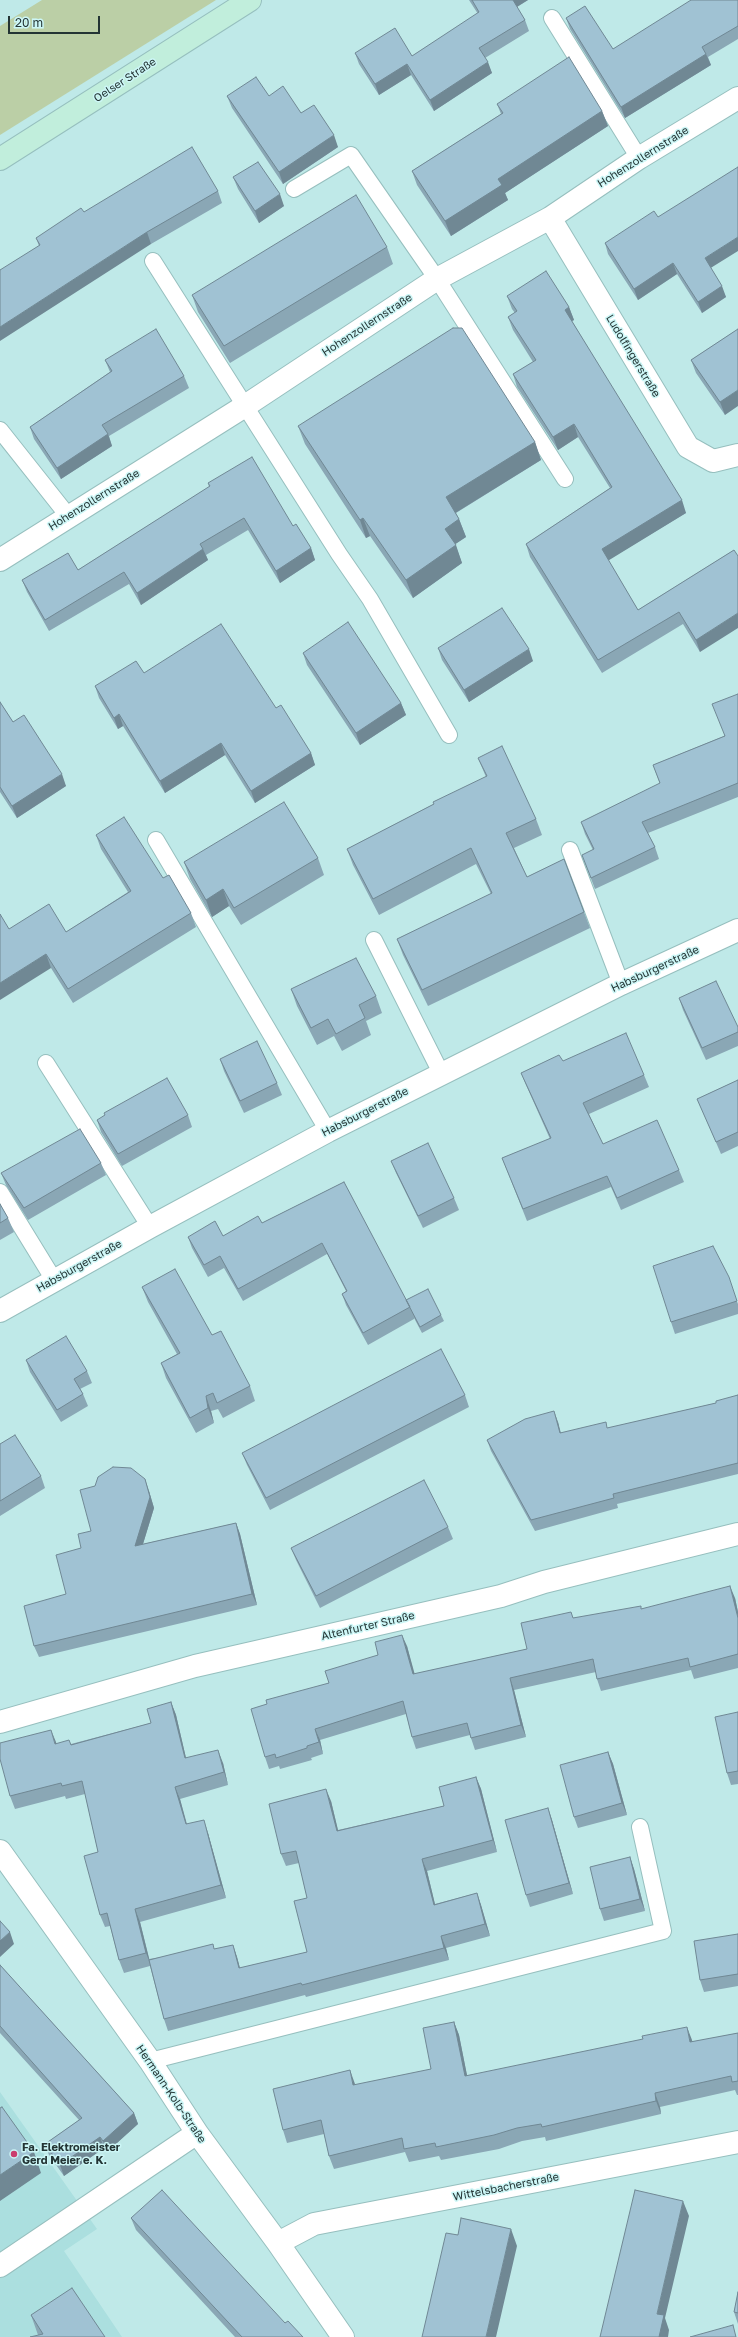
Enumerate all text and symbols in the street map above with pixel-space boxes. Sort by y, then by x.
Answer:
scale bar [10,8,102,34]
text: 20 m [15,15,43,30]
street label: Oelser Straße [91,55,159,105]
street label: Hohenzollernstraße [595,124,691,190]
street label: Hohenzollernstraße [319,291,415,359]
street label: Ludolfingerstraße [603,312,663,400]
street label: Hohenzollernstraße [46,467,142,533]
street label: Habsburgerstraße [609,943,701,995]
street label: Habsburgerstraße [319,1084,411,1140]
street label: Habsburgerstraße [34,1237,124,1295]
street label: Altenfurter Straße [320,1609,416,1643]
street label: Hermann-Kolb-Straße [133,2042,209,2146]
place label: Fa. Elektromeister Gerd Meier e. K. [22,2141,120,2167]
marker: Fa. Elektromeister Gerd Meier e. K. [9,2149,19,2159]
street label: Wittelsbacherstraße [452,2170,560,2204]

